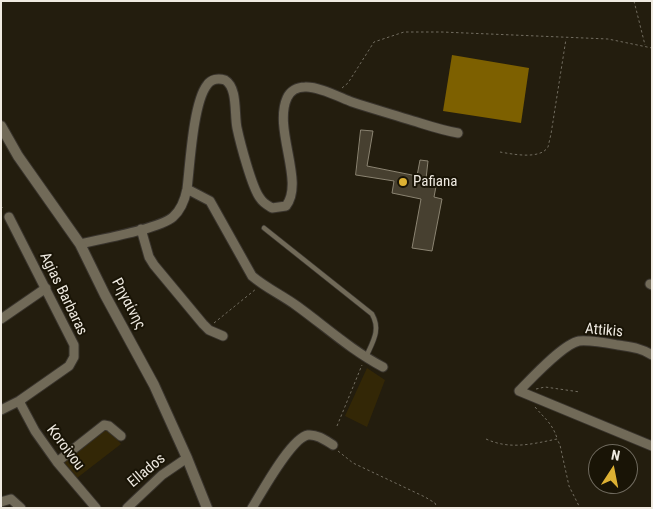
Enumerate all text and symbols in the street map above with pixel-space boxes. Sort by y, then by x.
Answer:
place label: Pafiana [413,173,457,191]
marker: Pafiana [397,176,409,188]
street label: Agias Barbaras [35,250,91,338]
street label: Ρηγαίνης [107,275,149,333]
street label: Attikis [584,320,624,342]
street label: Koroivou [42,422,88,474]
north arrow [588,444,638,494]
text: N [610,447,621,464]
street label: Ellados [125,450,169,492]

